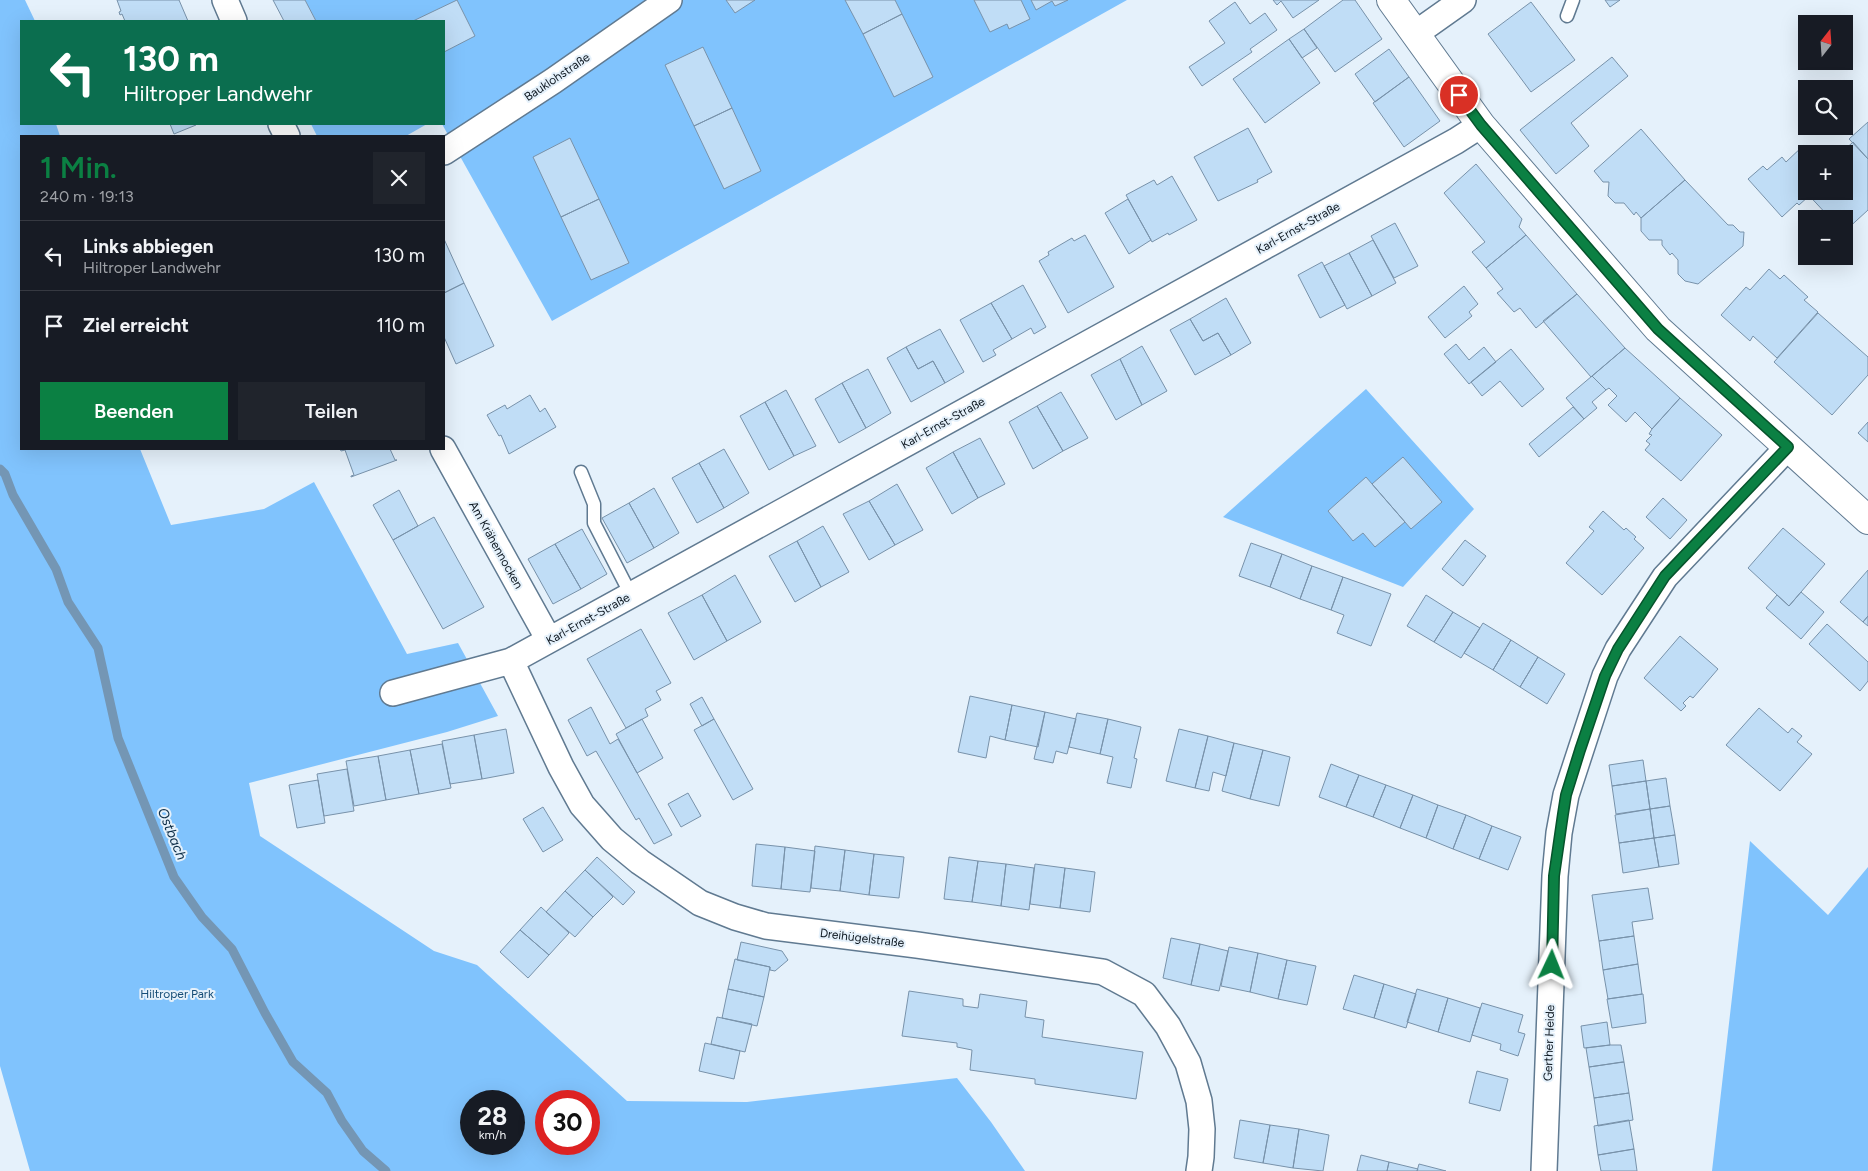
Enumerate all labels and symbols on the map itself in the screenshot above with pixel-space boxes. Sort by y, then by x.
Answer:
north arrow [1798,15,1852,70]
street label: Bauklohstraße [522,50,593,104]
pin [1438,74,1480,116]
street label: Karl-Ernst-Straße [1254,199,1343,257]
street label: Karl-Ernst-Straße [899,394,988,452]
street label: Am Krähennocken [466,499,526,591]
street label: Karl-Ernst-Straße [544,590,633,648]
water label: Ostbach [154,805,190,863]
street label: Dreihügelstraße [819,926,905,950]
position arrow [1525,938,1577,990]
park label: Hiltroper Park [140,987,214,1001]
street label: Gerther Heide [1541,1004,1557,1081]
speed limit sign: 30 [535,1090,600,1155]

